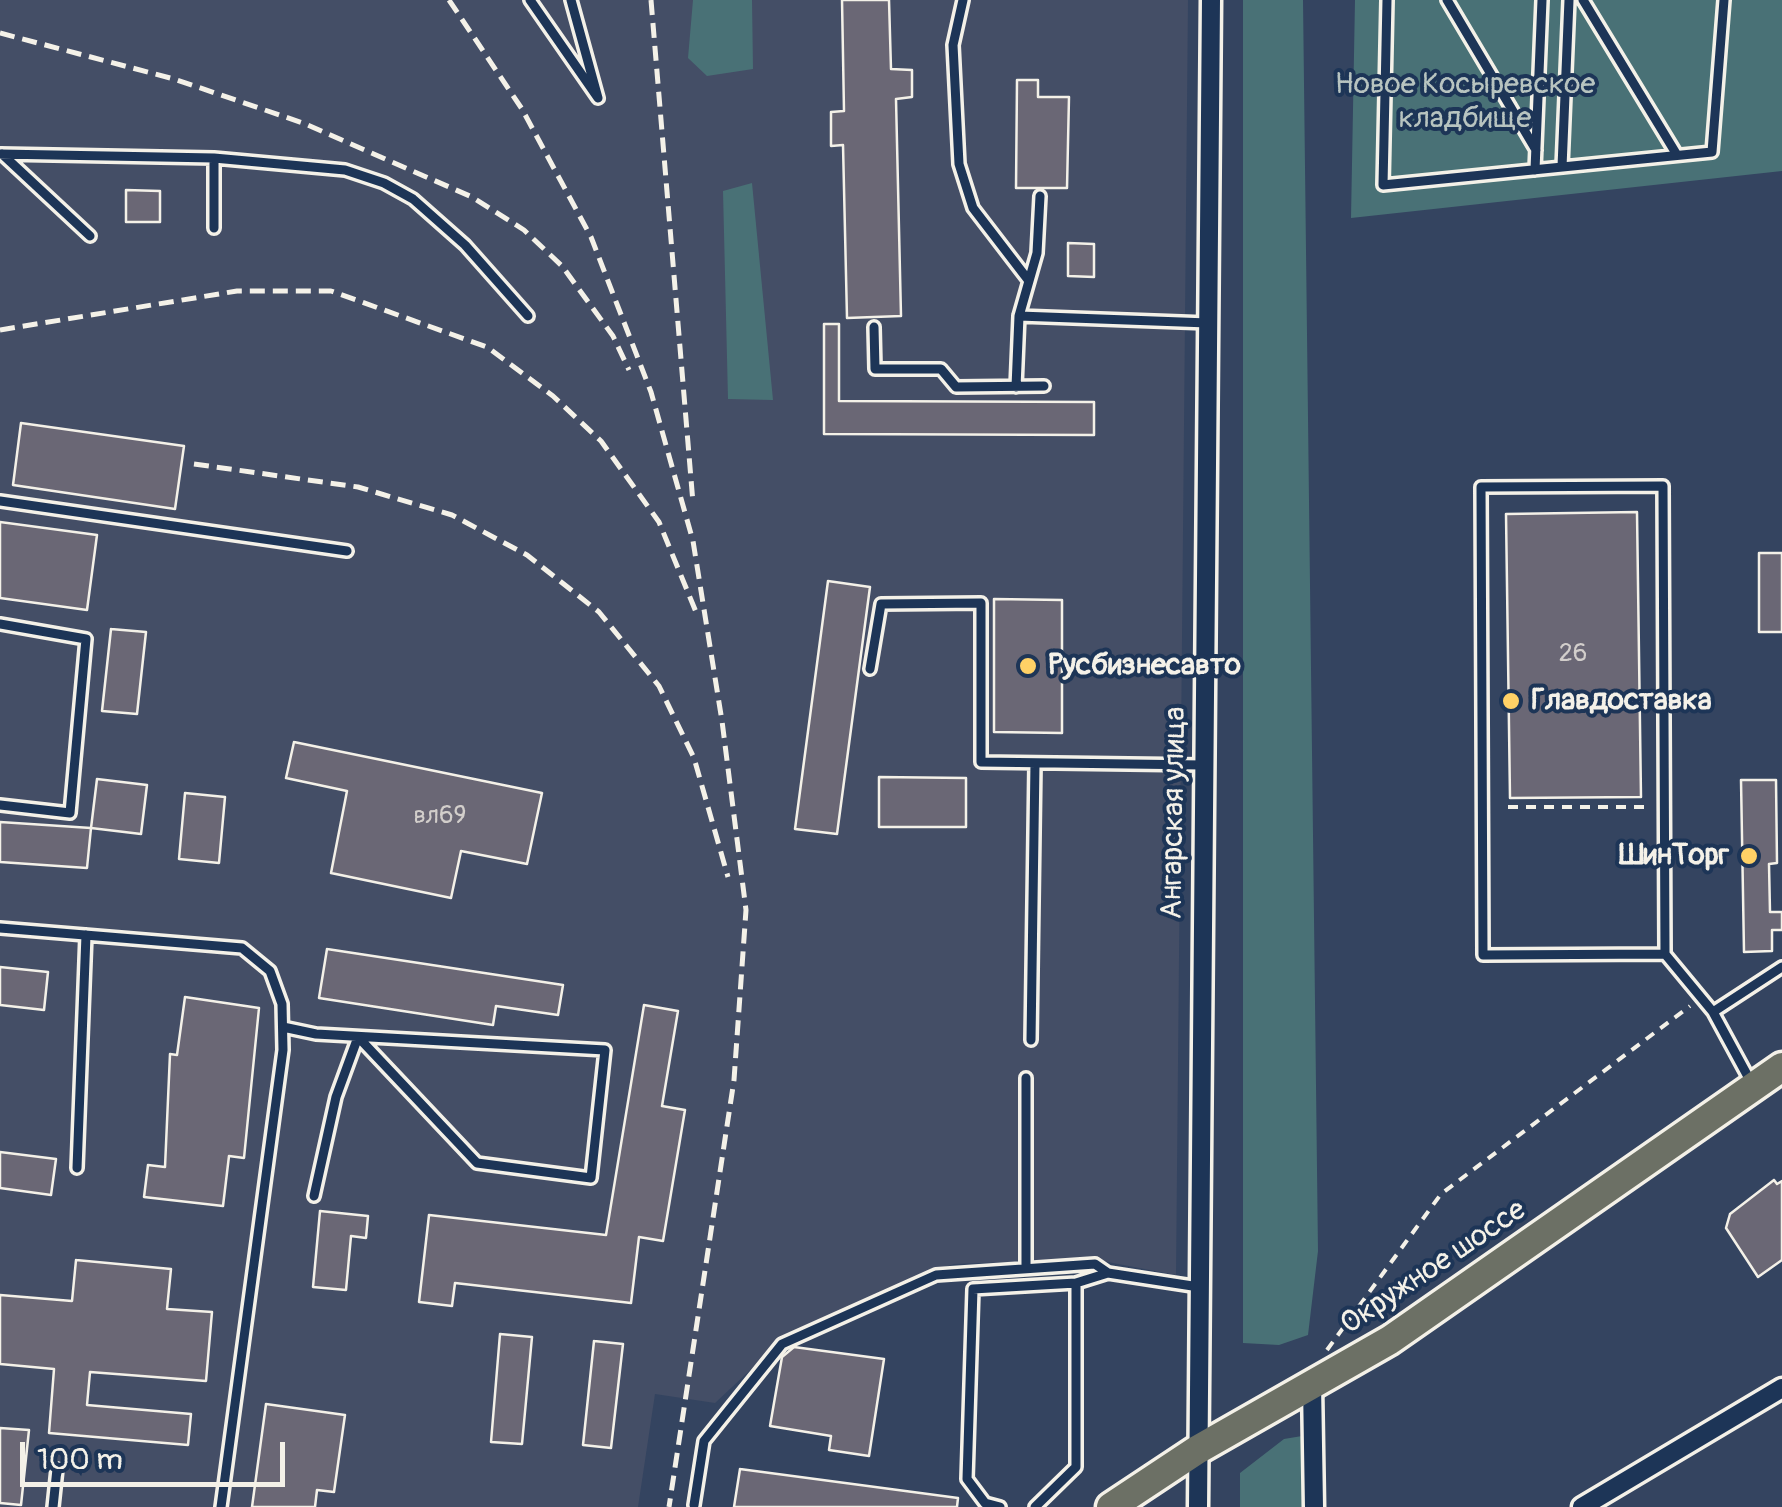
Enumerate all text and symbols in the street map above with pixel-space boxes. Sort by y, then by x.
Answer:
park label: Новое Косыревское кладбище [1335,67,1595,138]
house number: 26 [1559,640,1587,670]
place label: Русбизнесавто [1048,648,1241,684]
marker: Русбизнесавто [1017,655,1039,677]
place label: Главдоставка [1531,683,1712,719]
marker: Главдоставка [1500,690,1522,712]
street label: Ангарская улица [1155,706,1195,920]
house number: вл69 [414,802,466,832]
place label: ШинТорг [1619,838,1729,874]
marker: ШинТорг [1738,845,1760,867]
street label: Окружное шоссе [1335,1193,1533,1343]
scale bar [25,1422,290,1484]
text: 100 m [37,1441,123,1478]

